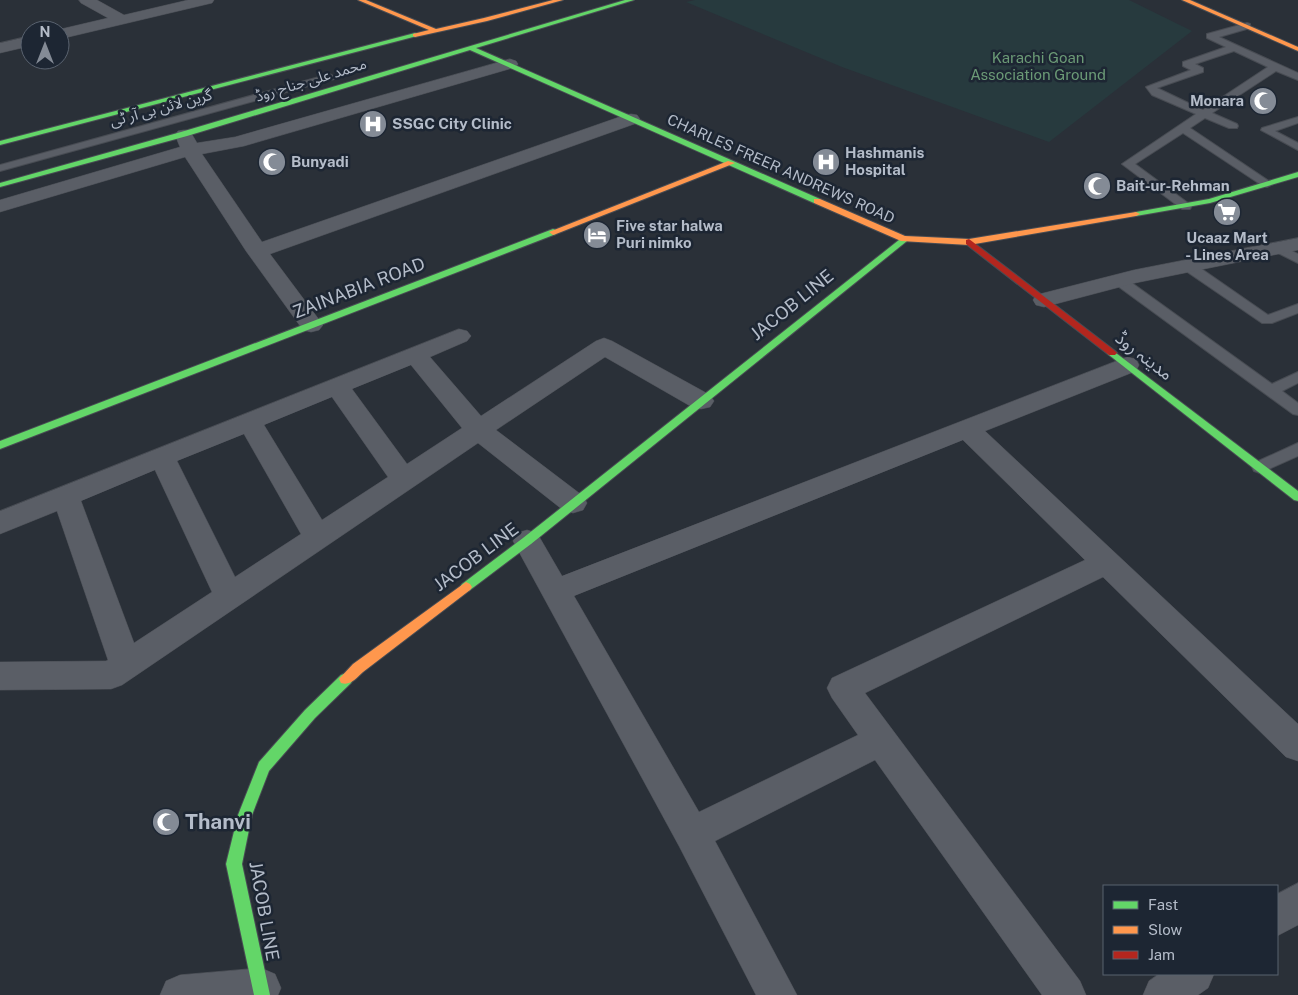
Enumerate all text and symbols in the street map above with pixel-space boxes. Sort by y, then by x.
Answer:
north arrow [20,20,70,70]
text: N [40,24,50,40]
park label: Karachi Goan Association Ground [970,49,1106,83]
street label: محمد علی جناح روڈ [253,55,370,108]
street label: گرین لائن بی آر ٹی [108,86,215,130]
mosque icon: Monara [1248,86,1278,116]
place label: Monara [1190,92,1244,109]
hospital icon: SSGC City Clinic [358,109,388,139]
street label: CHARLES FREER ANDREWS ROAD [665,111,898,227]
place label: SSGC City Clinic [392,115,512,132]
place label: Hashmanis Hospital [845,144,925,178]
mosque icon: Bunyadi [257,147,287,177]
hospital icon: Hashmanis Hospital [811,147,841,177]
place label: Bunyadi [291,153,349,170]
mosque icon: Bait-ur-Rehman [1082,171,1112,201]
place label: Bait-ur-Rehman [1116,177,1230,194]
supermarket icon: Ucaaz Mart - Lines Area [1212,197,1242,227]
place label: Five star halwa Puri nimko [616,217,723,251]
hotel icon: Five star halwa Puri nimko [582,220,612,250]
place label: Ucaaz Mart - Lines Area [1185,229,1269,263]
street label: ZAINABIA ROAD [290,253,428,322]
street label: JACOB LINE [746,265,837,344]
street label: مدینہ روڈ [1111,327,1177,385]
street label: JACOB LINE [429,518,522,595]
mosque icon: Thanvi [151,807,181,837]
place label: Thanvi [185,809,251,834]
street label: JACOB LINE [245,859,284,962]
legend [1103,885,1278,975]
text: Fast [1148,896,1178,913]
text: Slow [1148,921,1183,938]
text: Jam [1148,946,1175,963]

